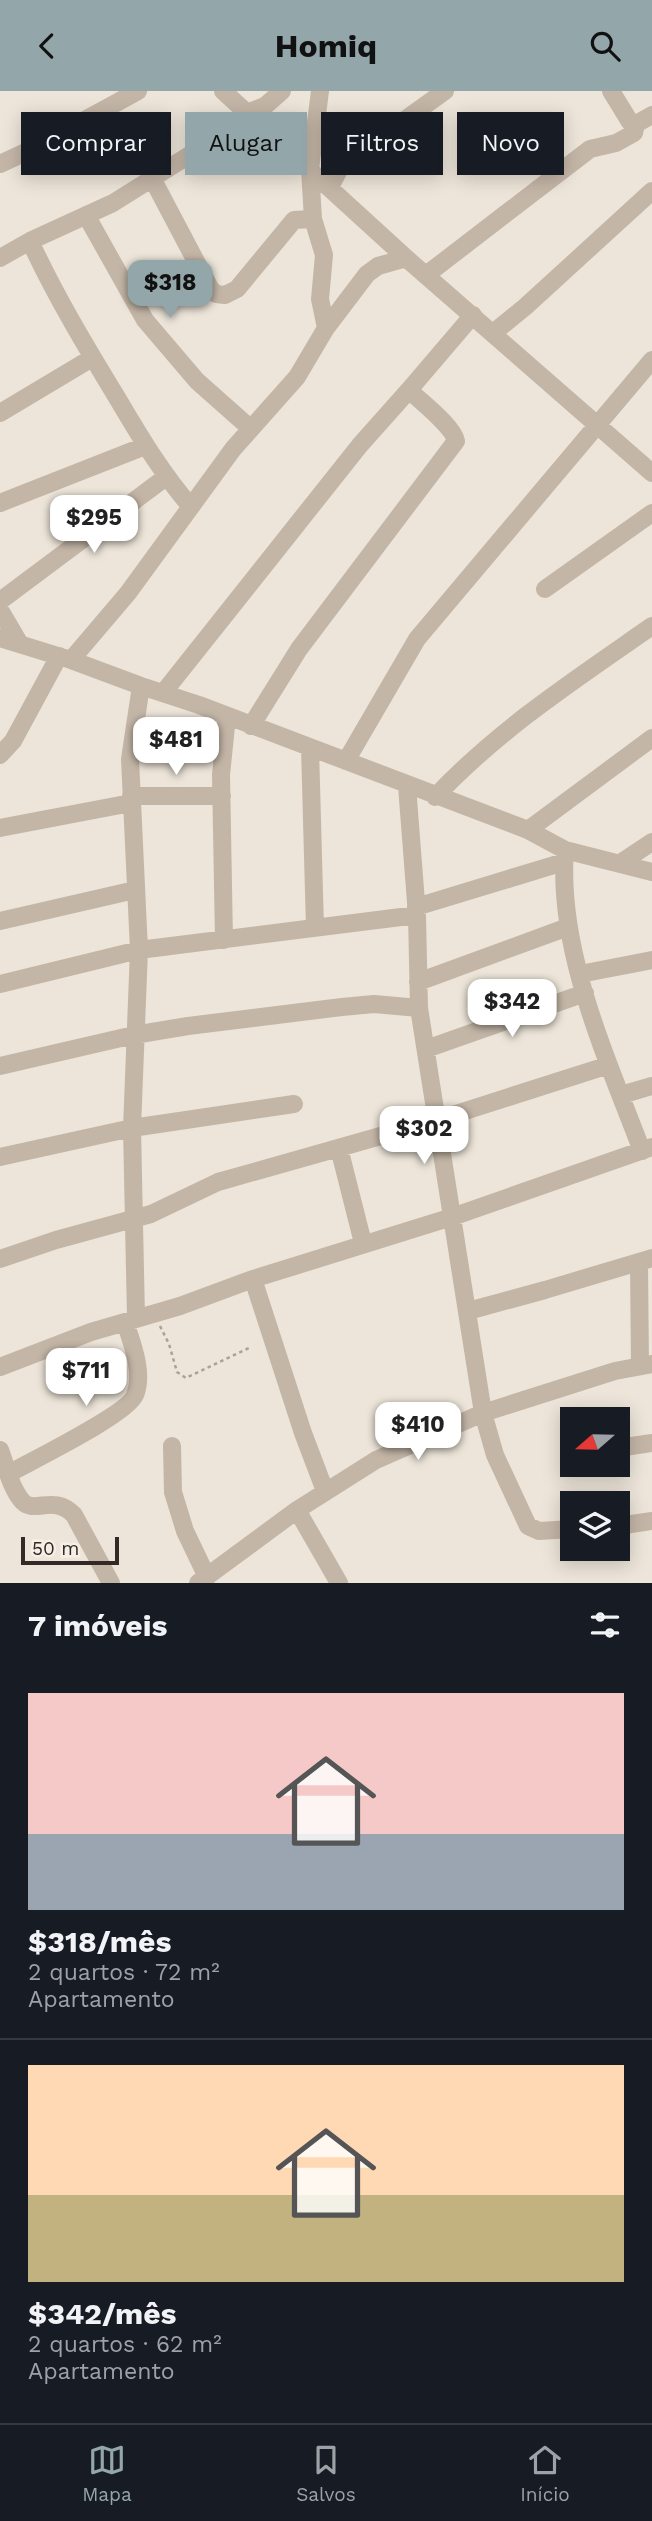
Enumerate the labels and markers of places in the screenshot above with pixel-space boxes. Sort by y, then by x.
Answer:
pin: $318 [129,261,211,320]
pin: $295 [53,496,135,555]
pin: $481 [135,717,217,777]
pin: $342 [471,979,553,1039]
pin: $302 [383,1107,465,1166]
pin: $711 [45,1349,127,1408]
pin: $410 [377,1403,459,1462]

